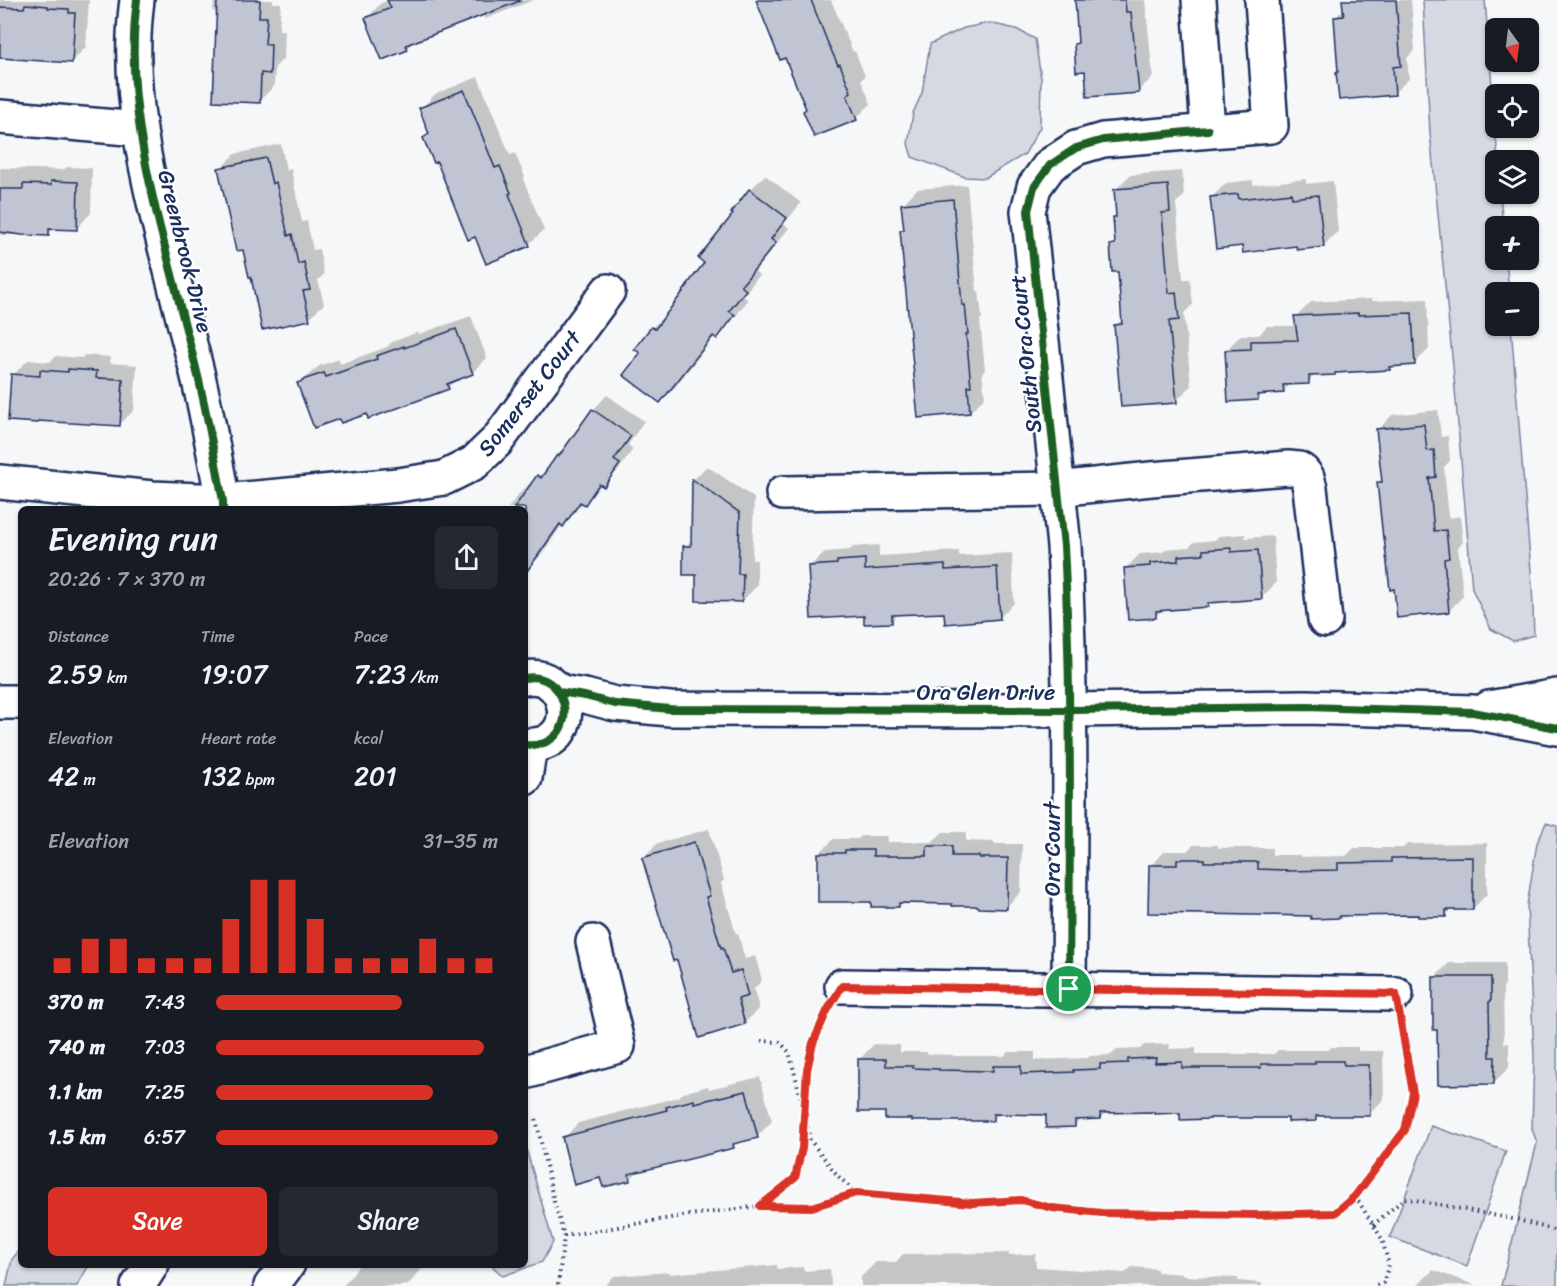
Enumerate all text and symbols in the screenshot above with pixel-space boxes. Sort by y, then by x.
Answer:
north arrow [1485,18,1539,72]
map controls [1485,18,1539,336]
button: locate [1485,84,1539,138]
button: layers [1485,150,1539,204]
street label: Greenbrook Drive [146,166,225,337]
button: + [1485,216,1539,270]
street label: South Ora Court [998,272,1053,435]
button: − [1485,282,1539,336]
street label: Somerset Court [467,321,592,465]
text: Evening run [48,510,218,568]
button: share [435,526,498,589]
text: 20:26 · 7 × 370 m [48,562,205,597]
text: Distance [48,622,109,651]
text: Time [201,622,235,651]
text: Pace [354,622,388,651]
text: 2.59 [48,651,103,697]
text: 19:07 [201,651,267,697]
text: 7:23 [354,651,406,697]
text: km [103,663,128,692]
text: /km [406,663,439,692]
street label: Ora Glen Drive [917,673,1055,712]
text: Elevation [48,724,113,753]
text: Heart rate [201,724,276,753]
text: kcal [354,724,383,753]
text: 42 [48,753,79,799]
text: 132 [201,753,241,799]
text: 201 [354,753,397,799]
text: m [79,765,96,794]
text: bpm [241,765,275,794]
street label: Ora Court [1033,801,1072,896]
text: Elevation [48,824,129,859]
text: 31–35 m [423,824,498,859]
pin [1043,963,1094,1014]
icon: arrive [1052,972,1085,1005]
text: 370 m [48,985,104,1020]
text: 7:43 [144,985,185,1020]
text: 740 m [48,1030,105,1065]
text: 7:03 [144,1030,185,1065]
text: 1.1 km [48,1075,102,1110]
text: 7:25 [144,1075,185,1110]
text: 1.5 km [48,1120,106,1155]
text: 6:57 [144,1120,185,1155]
button: Save [48,1187,267,1256]
button: Share [279,1187,498,1256]

